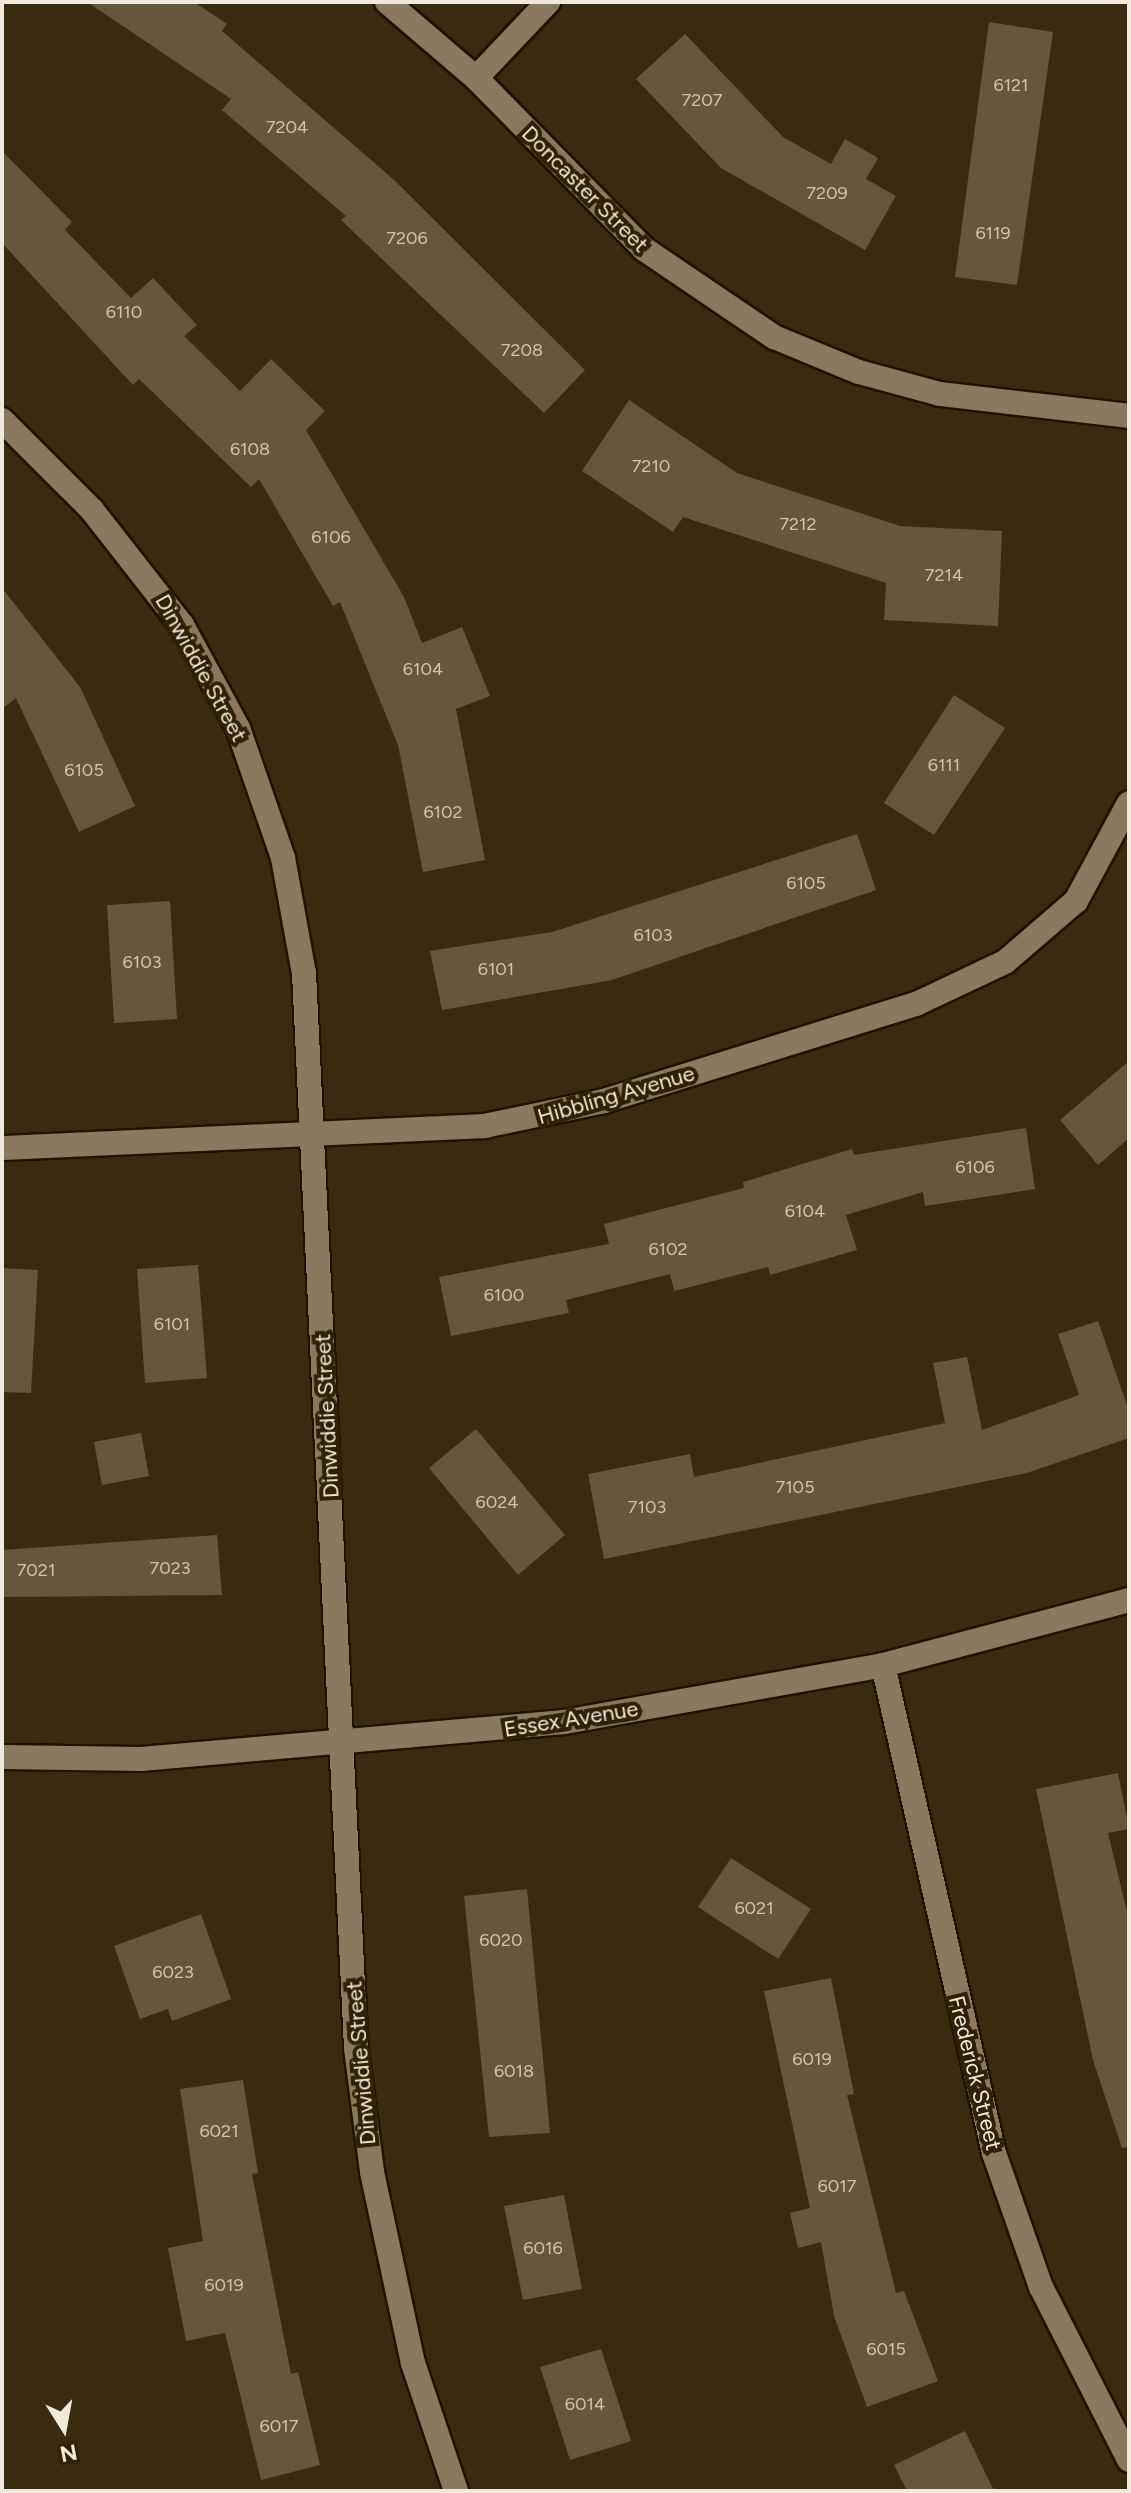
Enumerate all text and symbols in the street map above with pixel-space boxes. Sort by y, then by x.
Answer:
house number: 6121 [993,74,1029,96]
house number: 7207 [682,89,722,111]
house number: 7204 [266,116,308,138]
street label: Doncaster Street [516,120,654,258]
house number: 7209 [806,182,848,204]
house number: 6119 [975,222,1011,244]
house number: 7206 [386,227,428,249]
house number: 6110 [106,301,142,323]
house number: 7208 [501,339,543,361]
house number: 6108 [230,438,270,460]
house number: 7210 [632,455,670,477]
house number: 7212 [779,513,817,535]
house number: 6106 [311,526,351,548]
house number: 7214 [925,564,963,586]
street label: Dinwiddie Street [150,590,252,746]
house number: 6104 [403,658,443,680]
house number: 6111 [928,754,960,776]
house number: 6105 [64,759,104,781]
house number: 6102 [423,801,463,823]
house number: 6105 [786,872,826,894]
house number: 6103 [634,924,672,946]
house number: 6103 [123,951,161,973]
house number: 6101 [478,958,514,980]
street label: Hibbling Avenue [534,1060,698,1130]
house number: 6106 [955,1156,995,1178]
house number: 6104 [785,1200,825,1222]
house number: 6102 [648,1238,688,1260]
house number: 6100 [484,1284,524,1306]
house number: 6101 [154,1313,190,1335]
street label: Dinwiddie Street [310,1333,344,1499]
house number: 7105 [776,1476,814,1498]
house number: 6024 [476,1491,518,1513]
house number: 7103 [628,1496,666,1518]
house number: 7023 [149,1557,191,1579]
house number: 7021 [17,1559,55,1581]
street label: Essex Avenue [502,1695,640,1743]
house number: 6021 [734,1897,774,1919]
house number: 6020 [479,1929,523,1951]
house number: 6023 [152,1961,194,1983]
street label: Dinwiddie Street [341,1980,381,2146]
street label: Frederick Street [943,1993,1007,2153]
house number: 6019 [792,2048,832,2070]
house number: 6018 [494,2060,534,2082]
house number: 6021 [199,2120,239,2142]
house number: 6017 [818,2175,856,2197]
house number: 6016 [523,2237,563,2259]
house number: 6019 [204,2274,244,2296]
house number: 6015 [866,2338,906,2360]
north arrow [24,2389,104,2469]
house number: 6014 [565,2393,605,2415]
house number: 6017 [260,2415,298,2437]
text: N [58,2438,80,2468]

